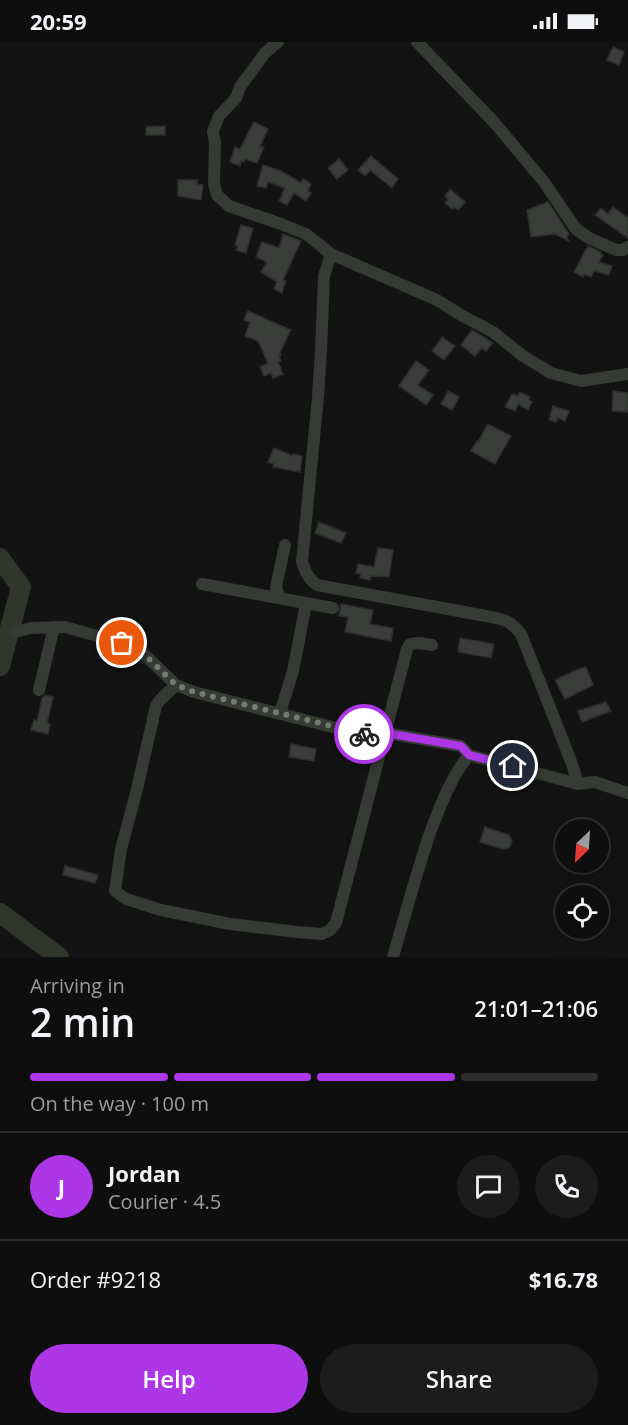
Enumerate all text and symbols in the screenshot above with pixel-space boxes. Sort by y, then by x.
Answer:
text: 20:59 [30,6,87,36]
pin [96,617,147,668]
icon: bag [105,626,138,659]
courier [334,704,394,764]
icon: bike [348,718,381,751]
pin [487,740,538,791]
icon: home [496,749,529,782]
north arrow [555,819,609,873]
map controls [555,819,609,939]
button: locate [555,885,609,939]
text: Arriving in [30,972,125,999]
text: 21:01–21:06 [474,993,598,1023]
text: 2 min [30,995,135,1048]
text: On the way · 100 m [30,1090,209,1117]
button: chat [457,1155,520,1218]
button: phone [535,1155,598,1218]
text: Jordan [108,1158,181,1188]
text: J [58,1171,65,1201]
text: Courier · 4.5 [108,1188,221,1215]
text: Order #9218 [30,1264,161,1294]
text: $16.78 [529,1264,598,1294]
button: Help [30,1344,308,1413]
button: Share [320,1344,598,1413]

